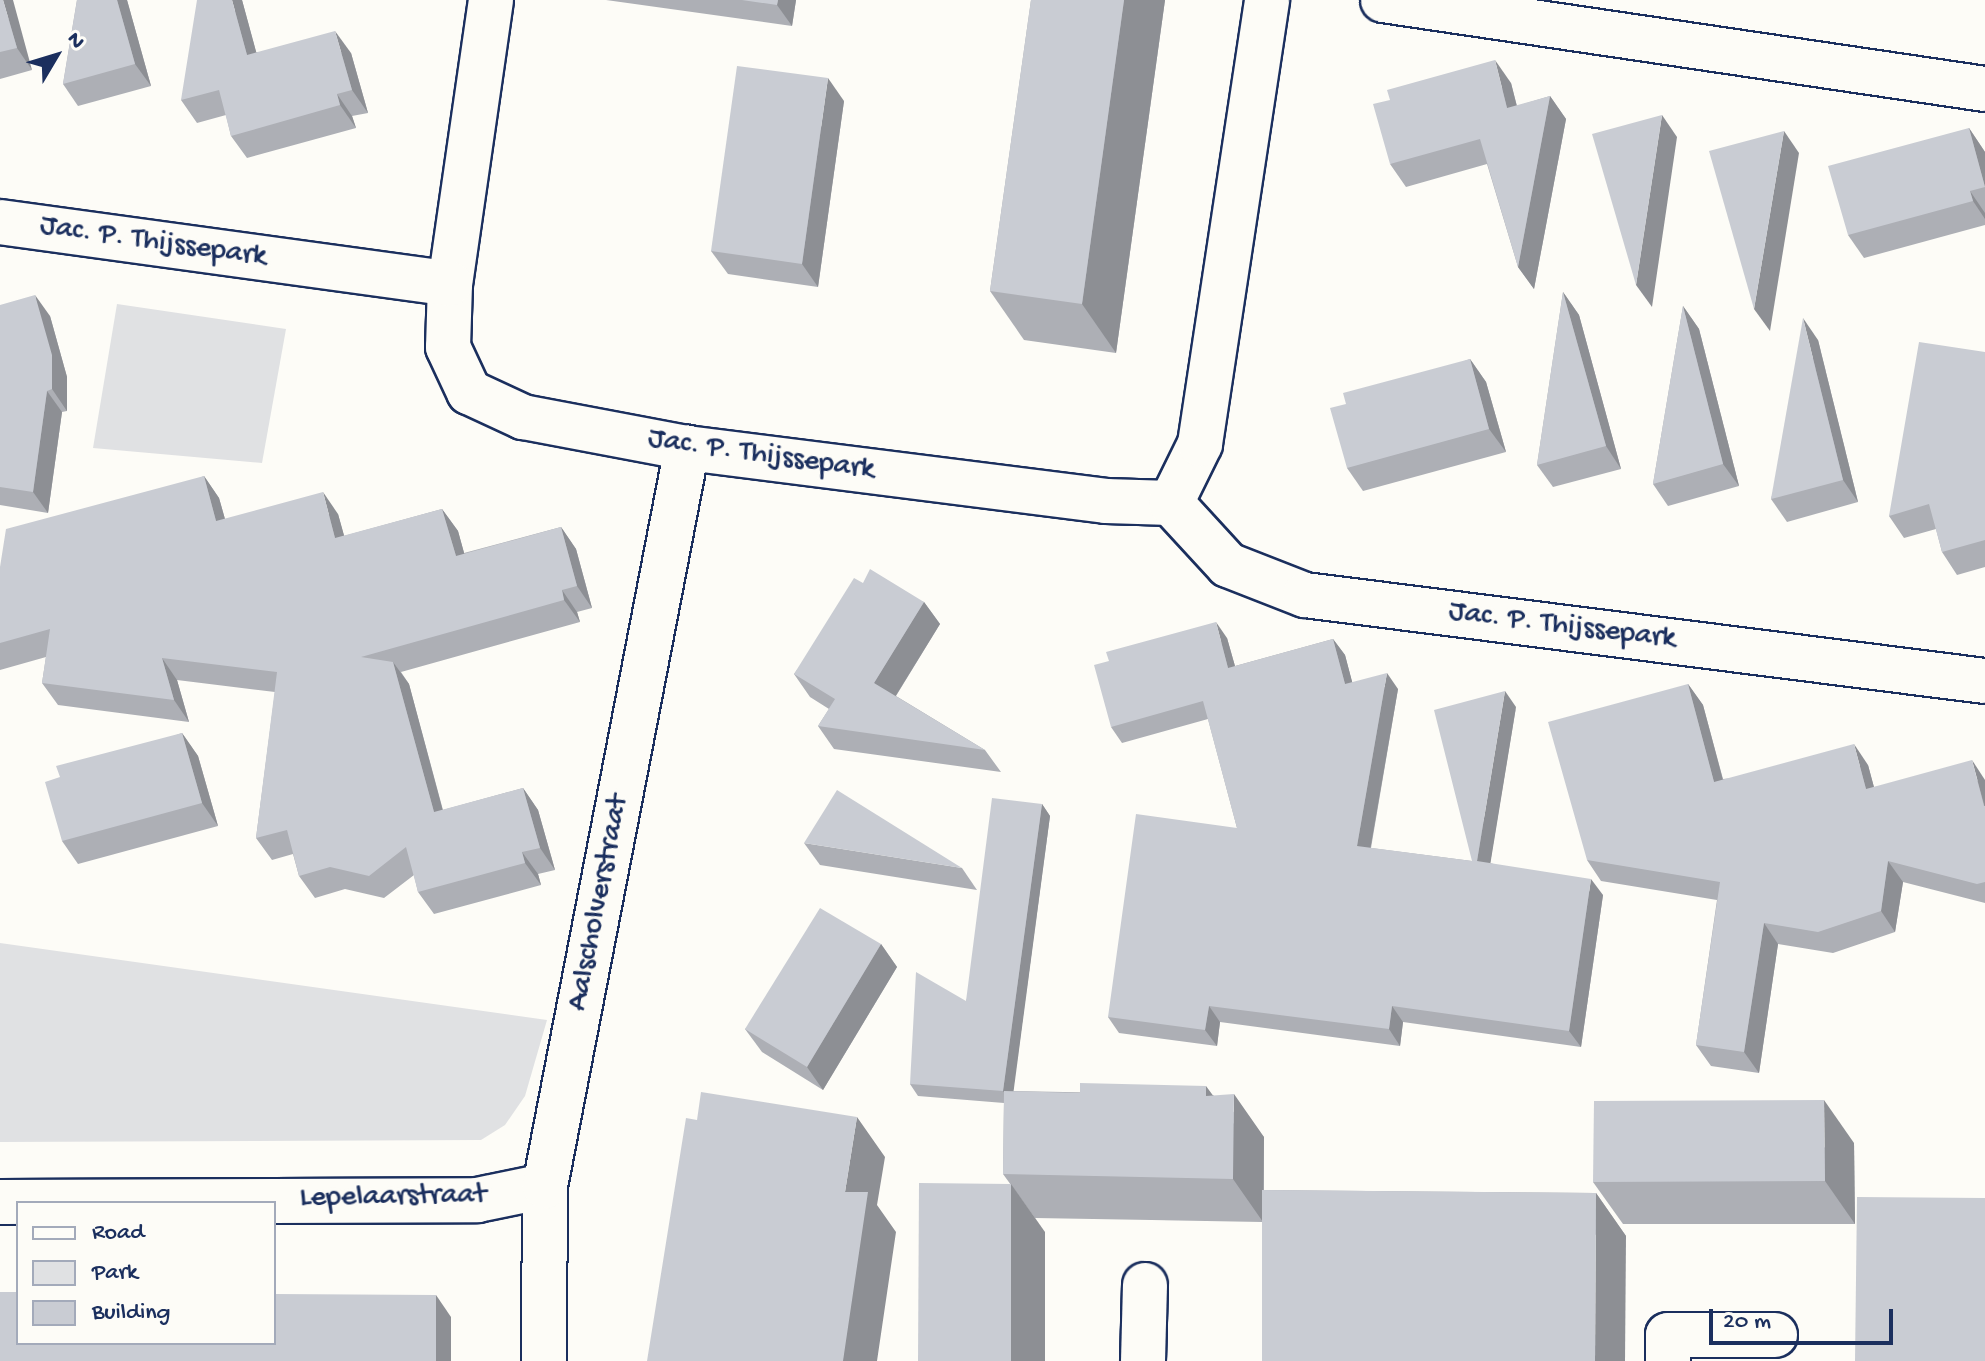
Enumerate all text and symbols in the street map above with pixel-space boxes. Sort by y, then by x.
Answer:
north arrow [16,16,96,96]
text: N [60,28,90,55]
street label: Jac. P. Thijssepark [37,209,269,277]
street label: Jac. P. Thijssepark [645,422,877,490]
street label: Jac. P. Thijssepark [1447,595,1677,659]
street label: Aalscholverstraat [561,792,639,1014]
street label: Lepelaarstraat [299,1178,487,1218]
legend [16,1201,276,1345]
text: Road [92,1219,144,1248]
text: Park [92,1259,138,1288]
scale bar [1713,1293,1897,1343]
text: Building [92,1299,170,1328]
text: 20 m [1723,1308,1771,1337]

